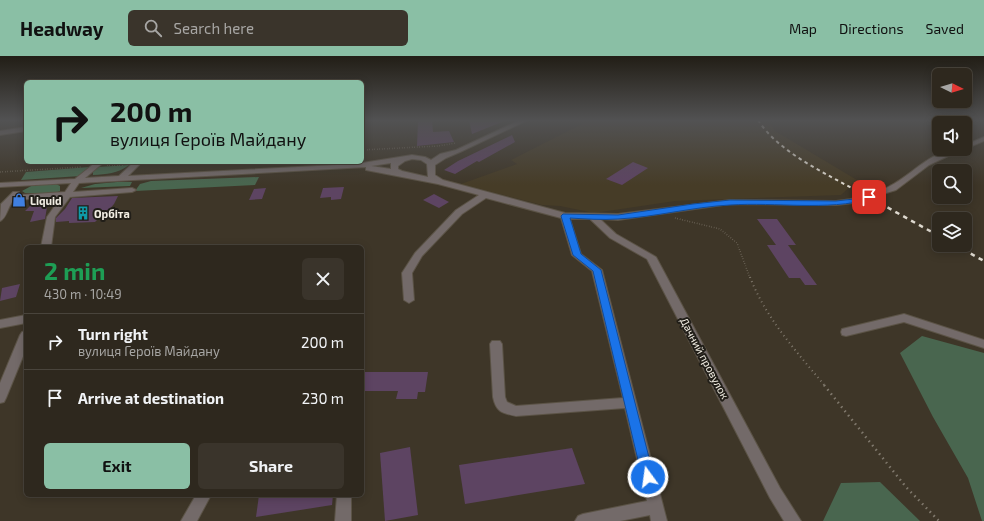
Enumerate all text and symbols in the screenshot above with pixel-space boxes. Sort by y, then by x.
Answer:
search box [128,10,408,46]
text: Headway [20,17,104,40]
icon: search [142,17,164,39]
text: Search here [174,19,254,37]
text: Map [789,20,817,37]
text: Directions [839,20,904,37]
text: Saved [926,20,964,37]
north arrow [932,68,972,108]
map controls [932,68,972,252]
text: 200 m [110,94,192,128]
icon: right [44,96,96,148]
button: sound [932,116,972,156]
text: вулиця Героїв Майдану [110,128,306,150]
button: search [932,164,972,204]
pin [852,180,886,214]
icon: arrive [858,186,880,208]
shop icon: Liquid [11,192,27,208]
place label: Liquid [30,194,62,207]
building icon: Орбіта [75,205,91,221]
place label: Орбіта [94,207,130,220]
button: layers [932,212,972,252]
text: 2 min [44,256,105,285]
button: close [302,258,344,300]
text: 430 m · 10:49 [44,286,122,302]
street label: Дачний провулок [677,315,732,401]
text: Turn right [78,325,148,343]
icon: right [44,331,66,353]
text: 200 m [301,333,344,351]
text: вулиця Героїв Майдану [78,343,220,359]
icon: arrive [44,387,66,409]
text: Arrive at destination [78,389,224,407]
text: 230 m [302,389,344,407]
button: Exit [44,443,190,489]
button: Share [198,443,344,489]
position arrow [627,456,669,498]

